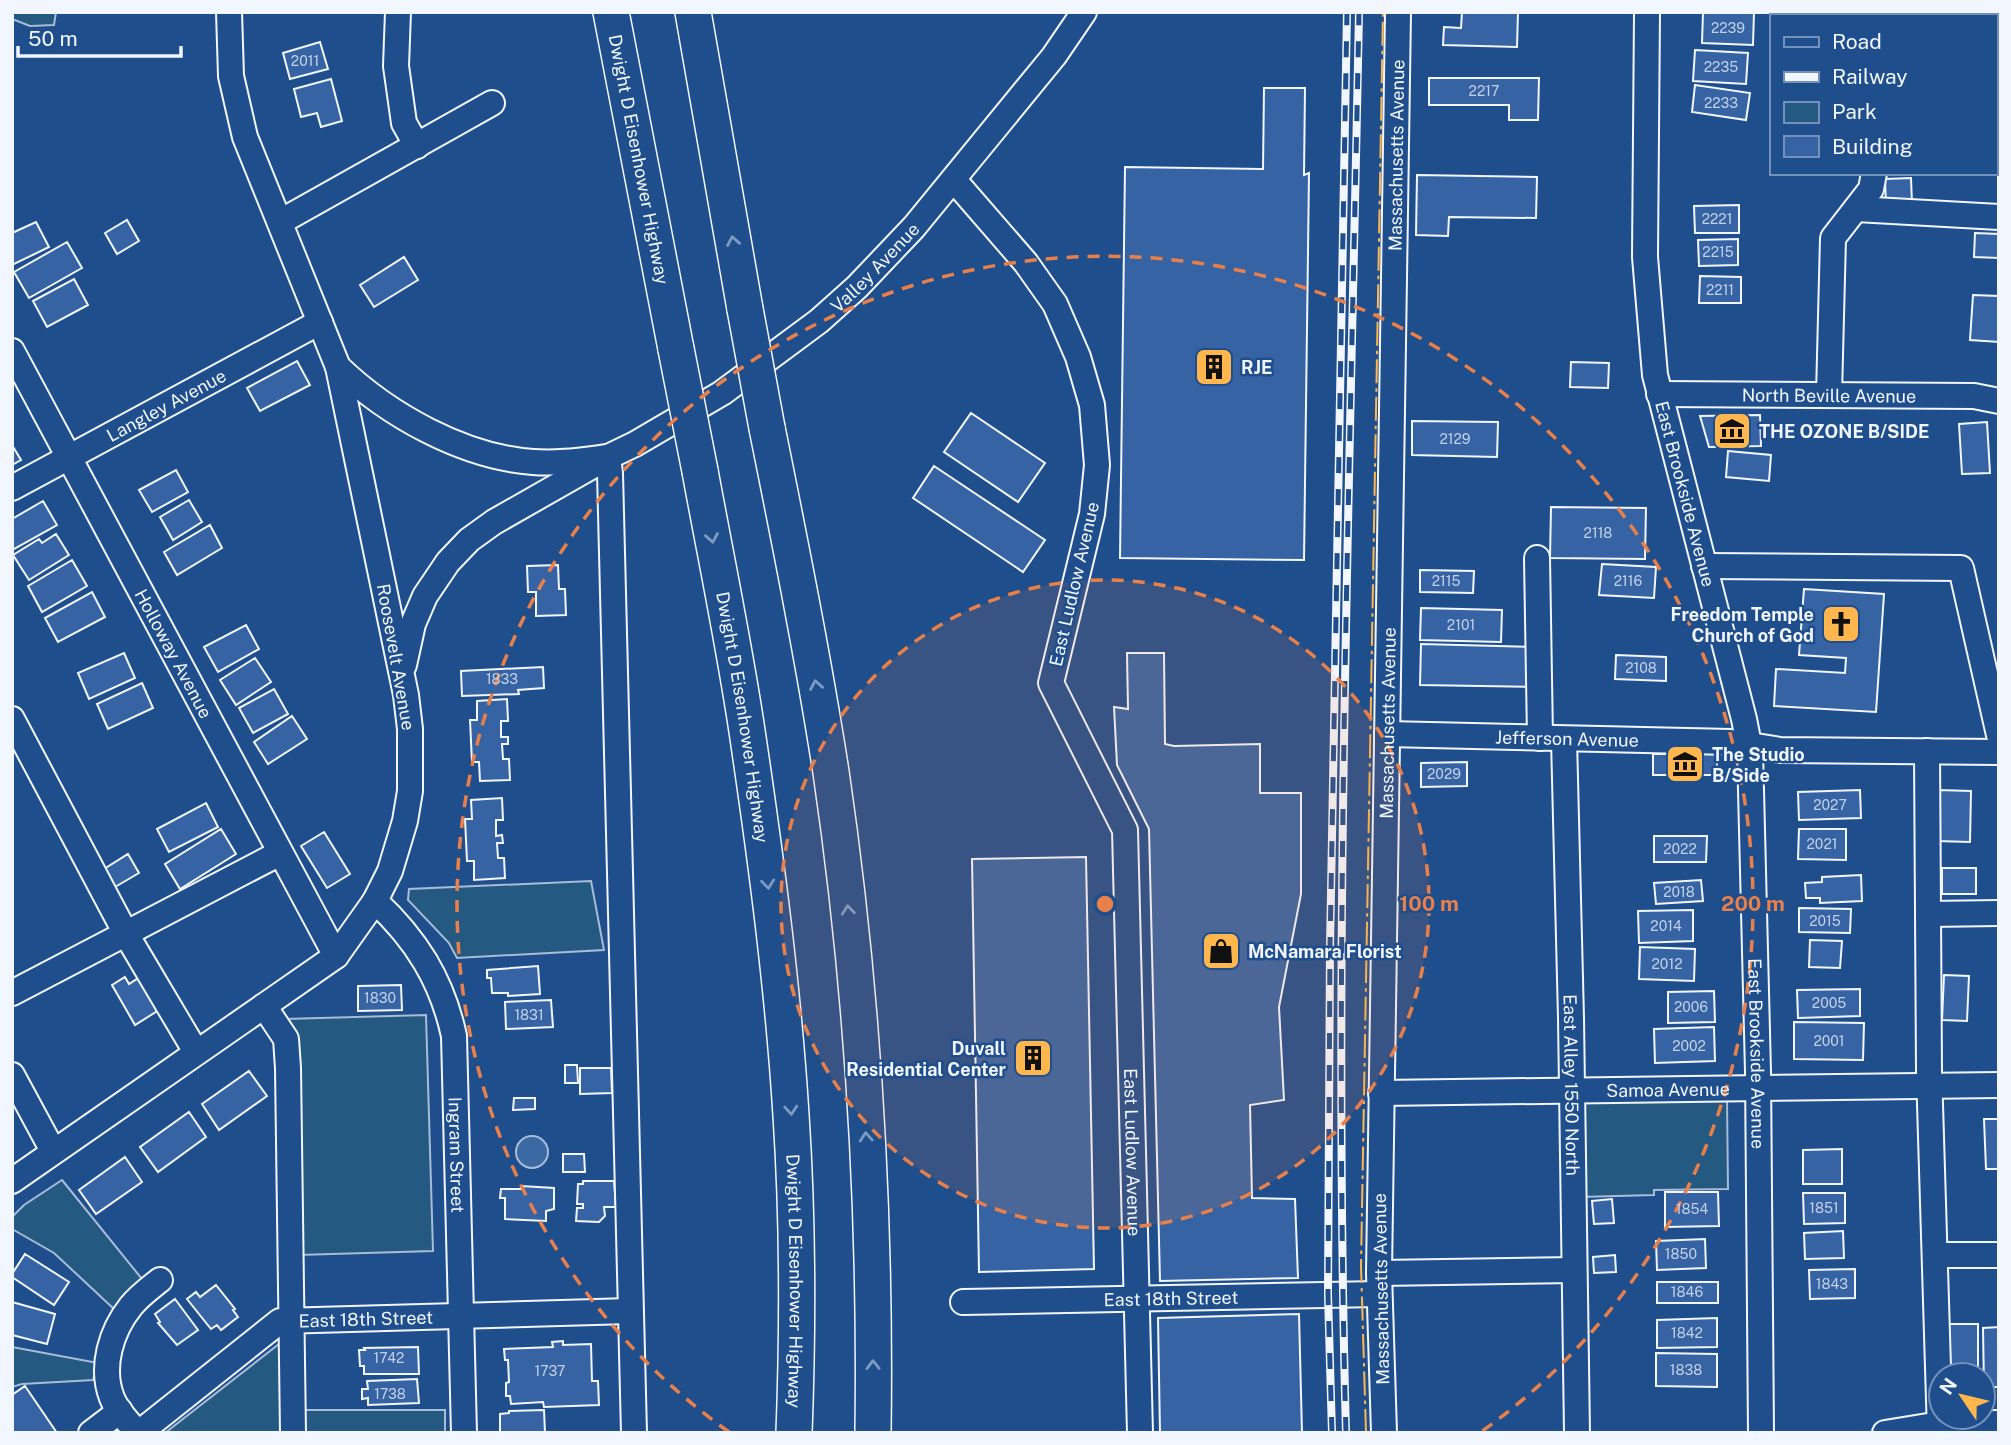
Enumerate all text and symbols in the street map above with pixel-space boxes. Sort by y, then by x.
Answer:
scale bar [18,14,180,58]
legend [1770,14,1997,175]
house number: 2239 [1711,20,1745,36]
text: 50 m [28,26,78,51]
text: Road [1832,29,1882,54]
street label: Dwight D Eisenhower Highway [605,33,674,286]
house number: 2011 [291,53,319,69]
street label: Massachusetts Avenue [1384,59,1408,251]
house number: 2235 [1704,59,1738,75]
text: Railway [1832,64,1908,89]
house number: 2217 [1469,83,1499,99]
house number: 2233 [1704,95,1738,111]
text: Park [1832,99,1877,124]
text: Building [1832,134,1913,159]
house number: 2221 [1702,211,1732,227]
street label: Valley Avenue [826,218,923,316]
one-way arrow [726,235,741,247]
house number: 2215 [1702,244,1734,260]
house number: 2211 [1706,282,1734,298]
building icon: RJE [1193,346,1235,388]
place label: RJE [1241,357,1272,378]
street label: Langley Avenue [103,364,229,446]
street label: North Beville Avenue [1742,384,1916,406]
street label: East Brookside Avenue [1652,399,1720,589]
museum icon: THE OZONE B/SIDE [1711,410,1753,452]
place label: THE OZONE B/SIDE [1759,421,1929,442]
house number: 2129 [1439,431,1471,447]
street label: East Ludlow Avenue [1045,500,1103,668]
house number: 2118 [1584,525,1612,541]
one-way arrow [704,532,719,544]
house number: 2115 [1432,573,1460,589]
house number: 2116 [1614,573,1643,589]
street label: Roosevelt Avenue [373,582,419,732]
street label: Holloway Avenue [131,585,217,722]
street label: Dwight D Eisenhower Highway [713,590,773,844]
church icon: Freedom Temple Church of God [1820,603,1862,645]
place label: Freedom Temple Church of God [1670,604,1814,646]
house number: 2101 [1447,617,1475,633]
street label: Massachusetts Avenue [1375,627,1399,819]
house number: 2108 [1625,660,1657,676]
house number: 1833 [486,671,518,687]
one-way arrow [810,679,825,691]
street label: Jefferson Avenue [1495,726,1639,750]
museum icon: The Studio B/Side [1664,743,1706,785]
place label: The Studio B/Side [1712,744,1805,786]
house number: 2029 [1427,766,1461,782]
house number: 2027 [1813,797,1847,813]
house number: 2021 [1807,836,1837,852]
house number: 2022 [1663,841,1697,857]
one-way arrow [761,878,776,889]
house number: 2018 [1663,884,1695,900]
text: 100 m [1399,891,1459,916]
text: 200 m [1721,891,1785,916]
centre of rings [1093,892,1117,916]
one-way arrow [841,905,856,916]
house number: 2015 [1809,913,1841,929]
house number: 2014 [1650,918,1682,934]
shop icon: McNamara Florist [1200,930,1242,972]
place label: McNamara Florist [1248,941,1402,962]
house number: 2012 [1652,956,1682,972]
street label: East Brookside Avenue [1745,958,1769,1149]
house number: 1830 [364,990,396,1006]
street label: East Alley 1550 North [1560,994,1584,1176]
house number: 2005 [1812,995,1846,1011]
house number: 2006 [1674,999,1708,1015]
house number: 1831 [514,1007,544,1023]
house number: 2001 [1813,1033,1845,1049]
building icon: Duvall Residential Center [1012,1037,1054,1079]
place label: Duvall Residential Center [846,1038,1007,1080]
house number: 2002 [1672,1038,1706,1054]
street label: East Ludlow Avenue [1120,1068,1146,1236]
street label: Samoa Avenue [1606,1078,1730,1101]
street label: Ingram Street [445,1097,469,1213]
one-way arrow [783,1105,798,1116]
one-way arrow [859,1131,874,1142]
street label: Dwight D Eisenhower Highway [783,1154,807,1409]
street label: Massachusetts Avenue [1369,1193,1393,1385]
house number: 1851 [1809,1200,1839,1216]
house number: 1854 [1676,1201,1708,1217]
house number: 1850 [1665,1246,1697,1262]
house number: 1843 [1816,1276,1848,1292]
house number: 1846 [1671,1284,1703,1300]
street label: East 18th Street [1103,1286,1238,1310]
street label: East 18th Street [298,1306,433,1331]
house number: 1842 [1671,1325,1703,1341]
house number: 1742 [374,1350,404,1366]
one-way arrow [866,1359,881,1370]
north arrow [1927,1361,1997,1431]
house number: 1838 [1670,1362,1702,1378]
house number: 1737 [535,1363,565,1379]
text: N [1935,1374,1961,1399]
house number: 1738 [374,1386,406,1402]

